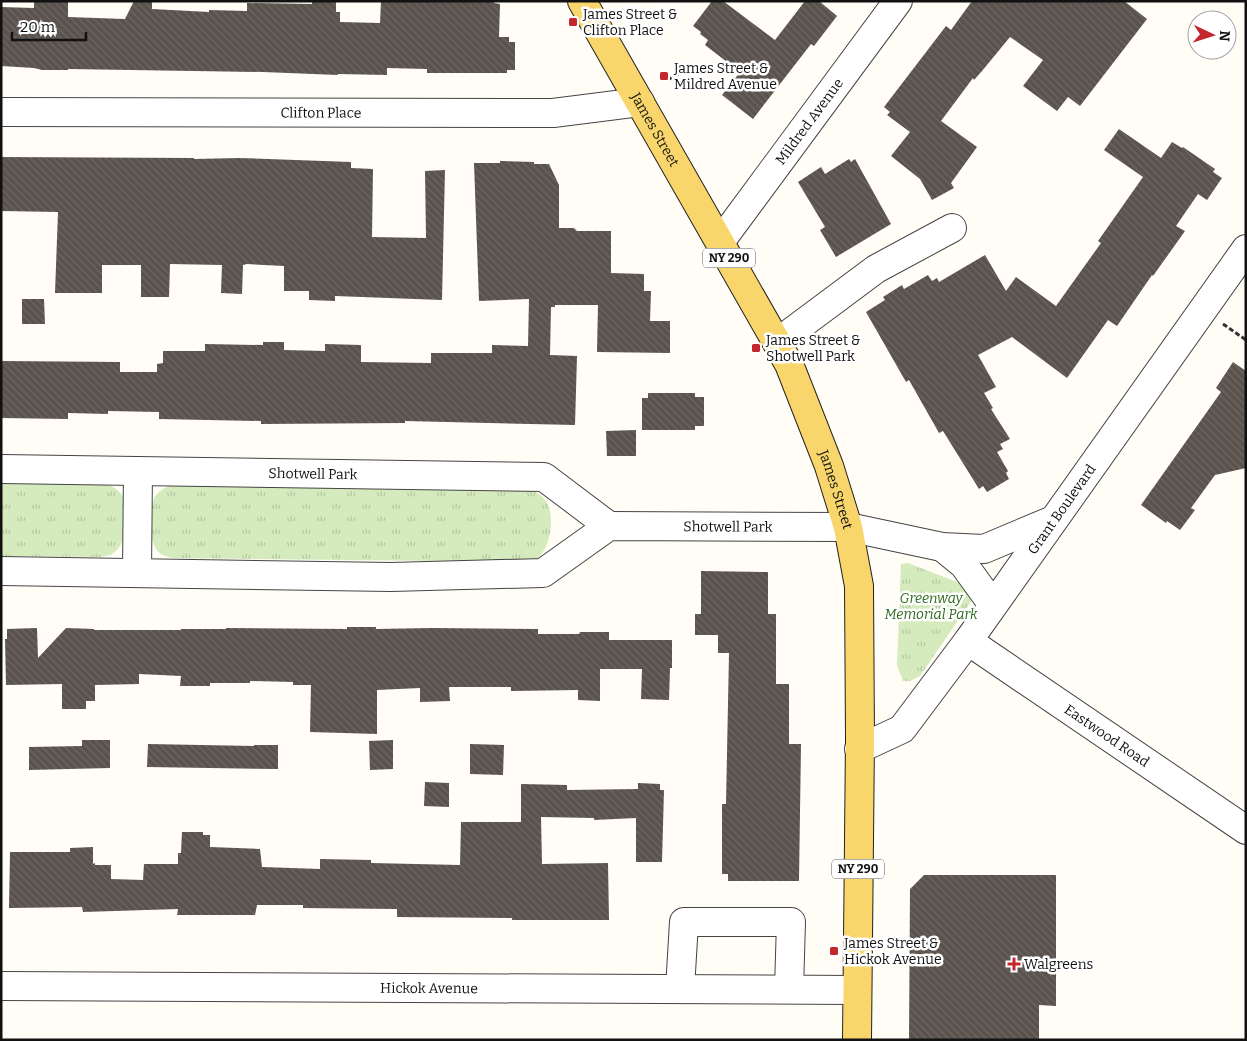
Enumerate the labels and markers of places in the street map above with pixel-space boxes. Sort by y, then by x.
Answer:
place label: James Street & Clifton Place [582,6,678,39]
marker: James Street & Clifton Place [567,16,579,28]
place label: James Street & Mildred Avenue [673,60,777,93]
marker: James Street & Mildred Avenue [658,70,670,82]
place label: James Street & Shotwell Park [765,332,861,365]
marker: James Street & Shotwell Park [750,342,762,354]
place label: James Street & Hickok Avenue [843,935,942,968]
marker: James Street & Hickok Avenue [828,945,840,957]
place label: Walgreens [1024,956,1093,973]
marker: Walgreens [1008,958,1020,970]

